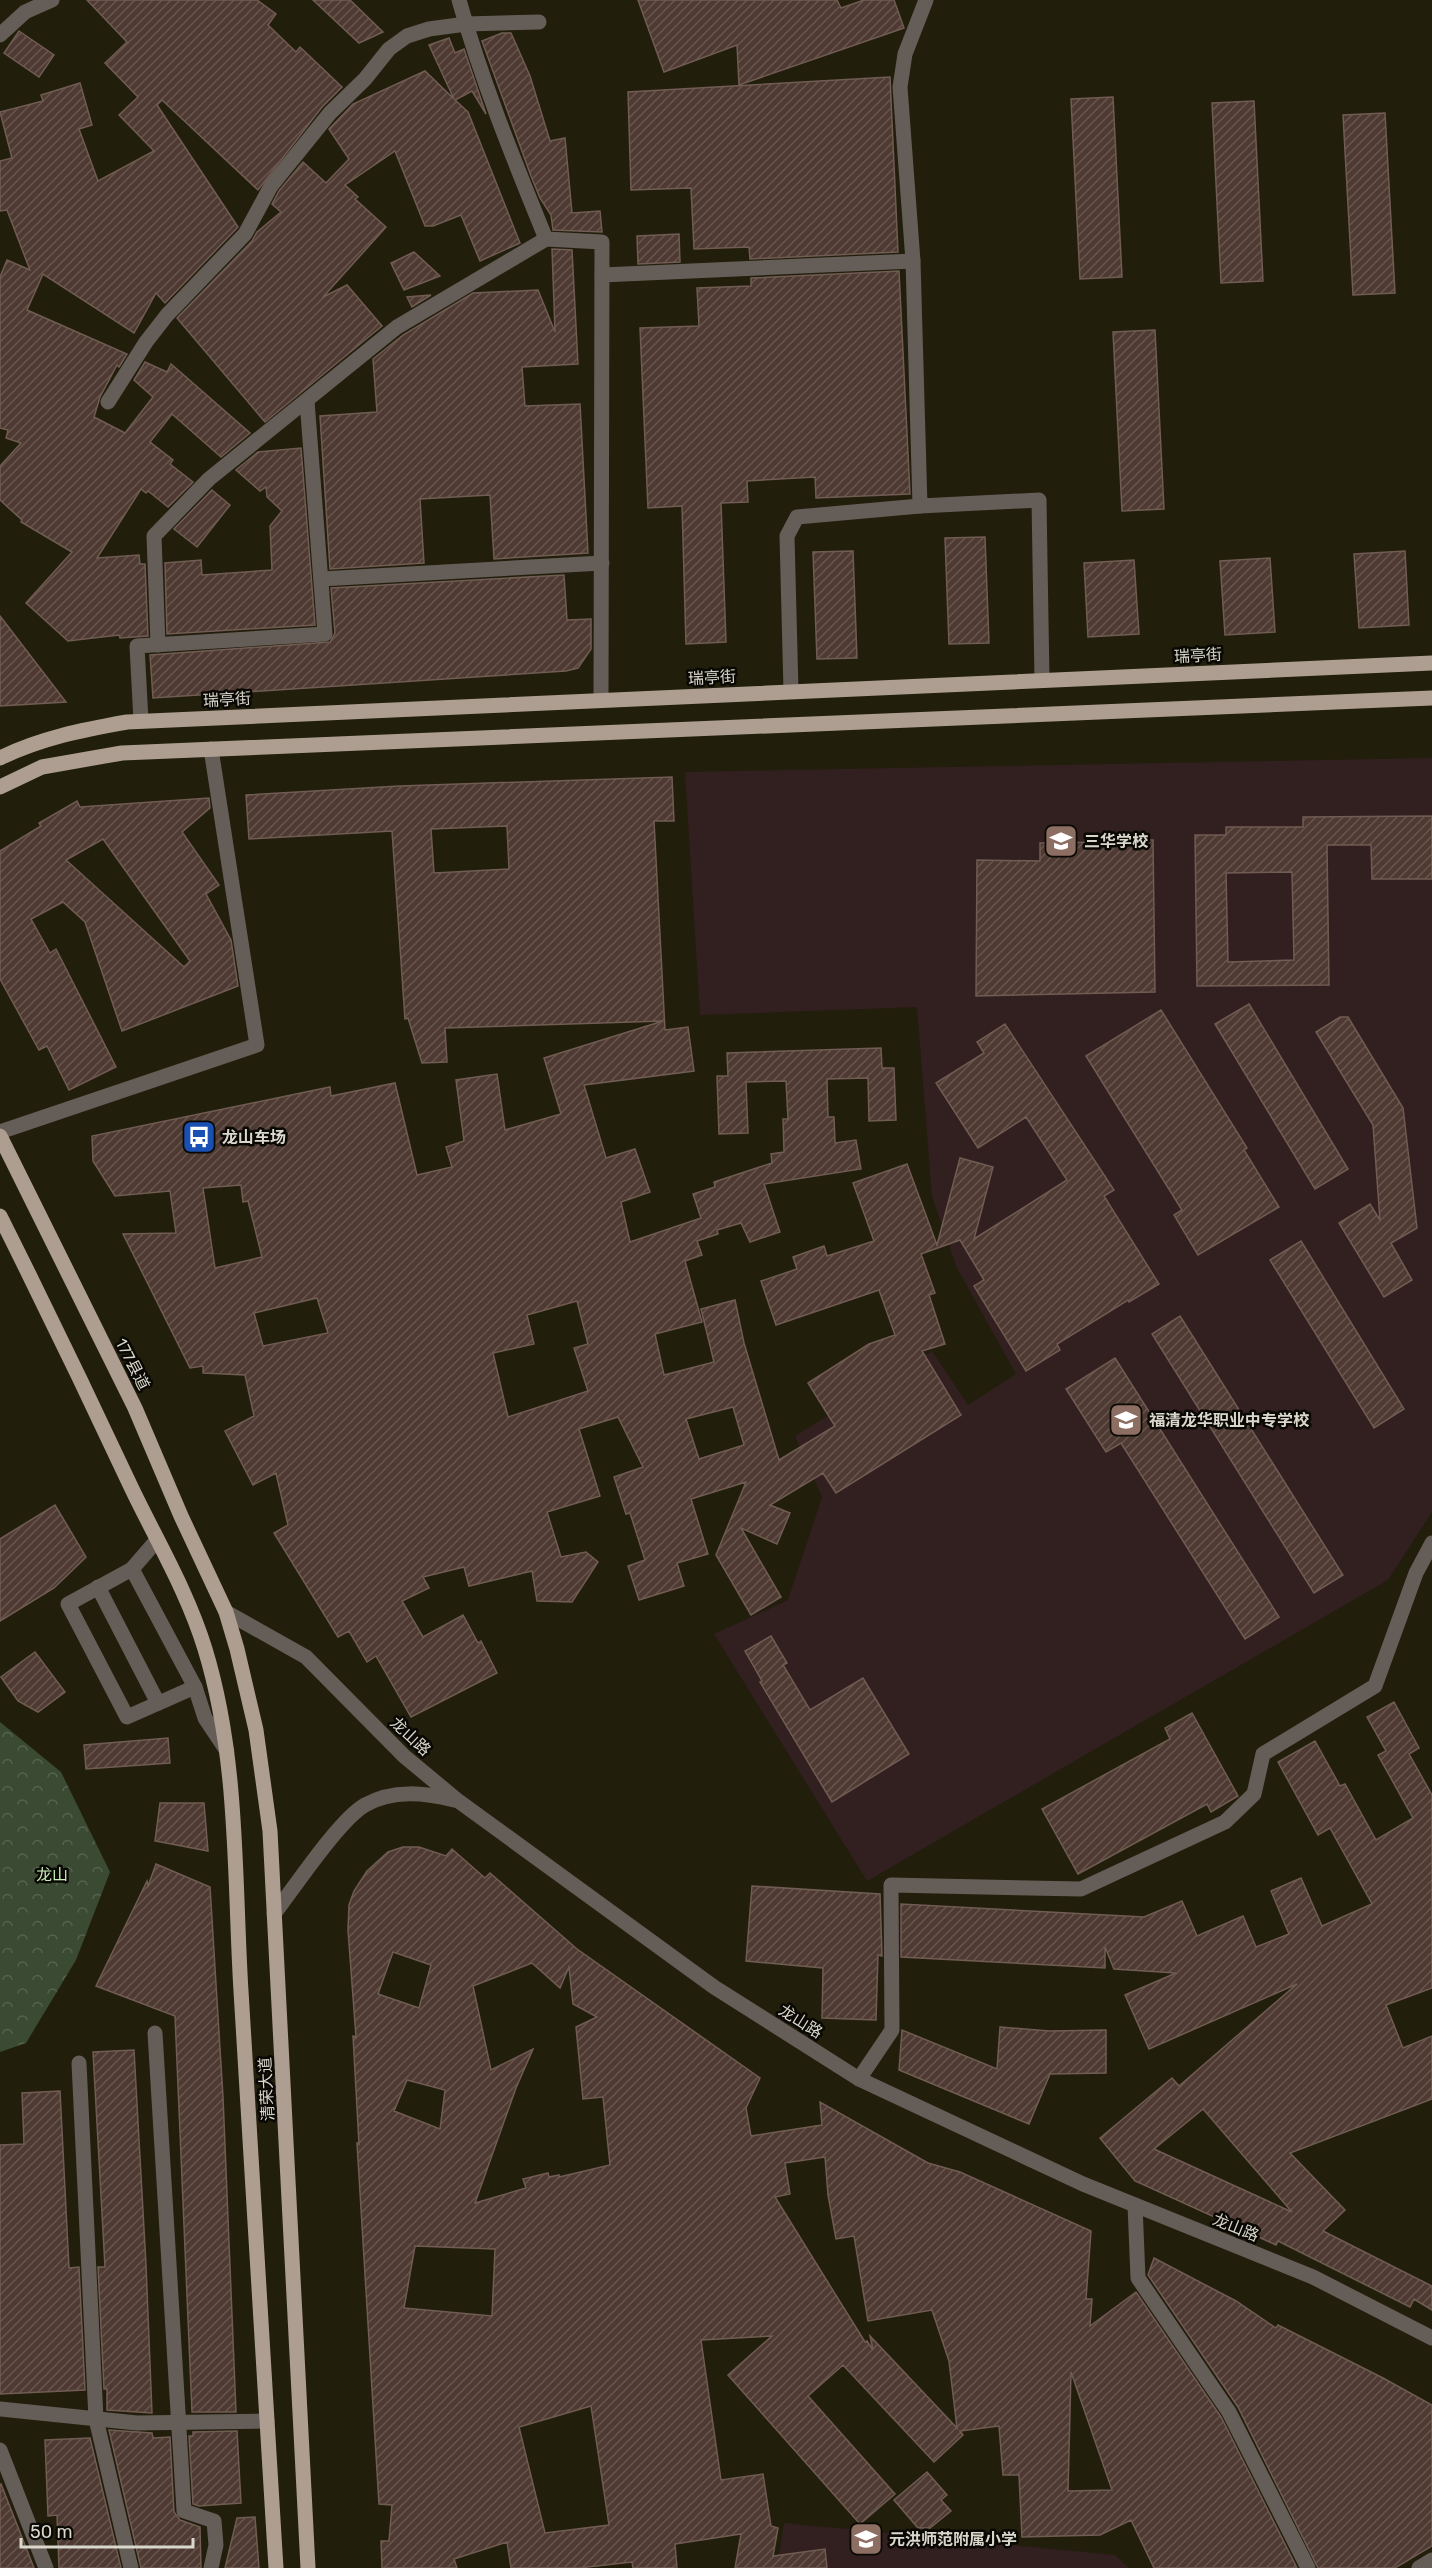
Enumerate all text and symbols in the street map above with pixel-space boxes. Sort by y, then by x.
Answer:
street label: 瑞亭街 [1174,645,1222,666]
street label: 瑞亭街 [688,667,736,688]
street label: 瑞亭街 [203,689,251,710]
school or university icon: 三华学校 [1043,823,1079,859]
place label: 三华学校 [1084,832,1149,851]
bus stop icon: 龙山车场 [181,1119,217,1155]
place label: 龙山车场 [222,1128,286,1147]
street label: 177县道 [112,1335,154,1393]
school or university icon: 福清龙华职业中专学校 [1108,1402,1144,1438]
place label: 福清龙华职业中专学校 [1149,1411,1310,1430]
street label: 龙山路 [387,1713,435,1760]
park label: 龙山 [36,1865,68,1884]
street label: 龙山路 [775,2001,826,2042]
street label: 清荣大道 [255,2057,278,2121]
street label: 龙山路 [1210,2210,1262,2245]
scale bar [21,2511,194,2549]
text: 50 m [30,2521,73,2543]
school or university icon: 元洪师范附属小学 [848,2521,884,2557]
place label: 元洪师范附属小学 [889,2530,1017,2549]

